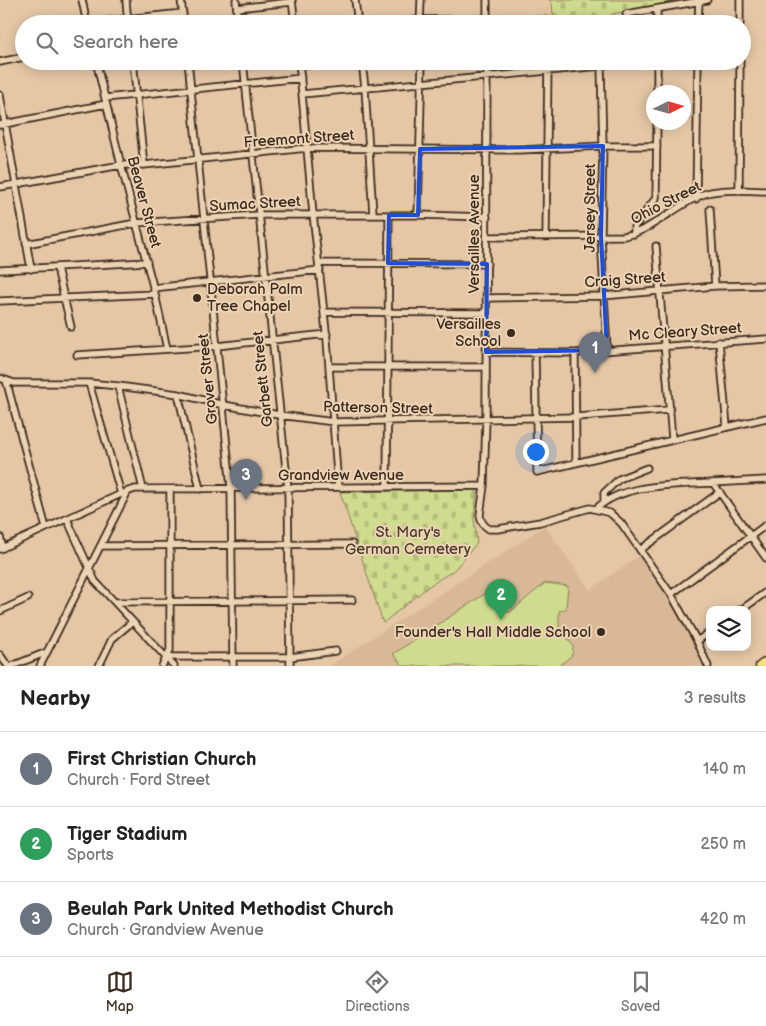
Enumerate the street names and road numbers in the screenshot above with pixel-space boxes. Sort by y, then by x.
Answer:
street label: Freemont Street [243,126,355,152]
street label: Beaver Street [123,154,165,250]
street label: Jersey Street [581,163,600,252]
street label: Versailles Avenue [465,174,484,294]
street label: Ohio Street [628,177,705,229]
street label: Sumac Street [209,192,301,216]
street label: Craig Street [584,268,667,292]
street label: Mc Cleary Street [628,319,743,345]
street label: Garbett Street [248,330,277,428]
street label: Grover Street [194,332,222,425]
street label: Patterson Street [323,398,433,418]
street label: Grandview Avenue [278,466,404,485]

